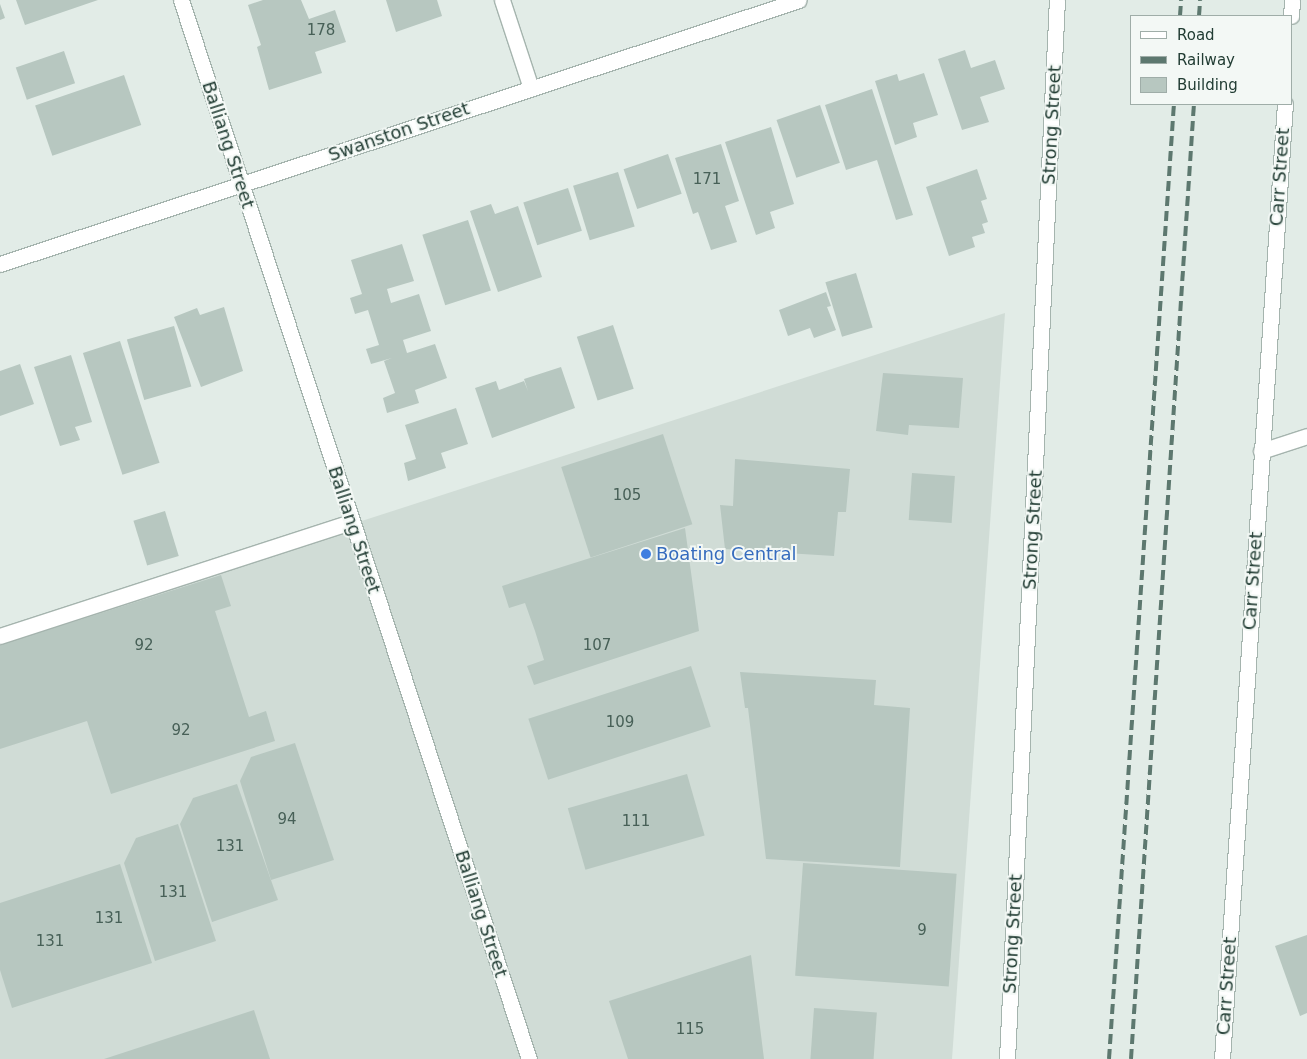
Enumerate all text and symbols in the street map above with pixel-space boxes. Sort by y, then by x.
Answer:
legend [1130,15,1292,105]
house number: 178 [307,22,335,40]
text: Road [1177,26,1215,44]
text: Railway [1177,51,1235,69]
street label: Strong Street [1038,65,1066,185]
text: Building [1177,76,1238,94]
street label: Balliang Street [197,79,259,211]
street label: Swanston Street [326,98,472,166]
street label: Carr Street [1266,127,1294,227]
house number: 171 [693,171,721,189]
street label: Balliang Street [323,464,385,596]
street label: Strong Street [1019,470,1047,590]
house number: 105 [613,487,641,505]
street label: Carr Street [1239,531,1267,631]
place label: Boating Central [656,543,797,565]
marker: Boating Central [640,548,652,560]
house number: 92 [134,637,154,655]
house number: 107 [583,637,611,655]
house number: 109 [606,714,634,732]
house number: 92 [171,722,191,740]
house number: 94 [277,811,297,829]
house number: 111 [622,813,650,831]
house number: 131 [216,838,244,856]
street label: Balliang Street [450,848,512,980]
street label: Strong Street [999,874,1027,994]
house number: 131 [159,884,187,902]
house number: 131 [95,910,123,928]
house number: 9 [917,922,927,940]
house number: 131 [36,933,64,951]
street label: Carr Street [1213,936,1241,1036]
house number: 115 [676,1021,704,1039]

